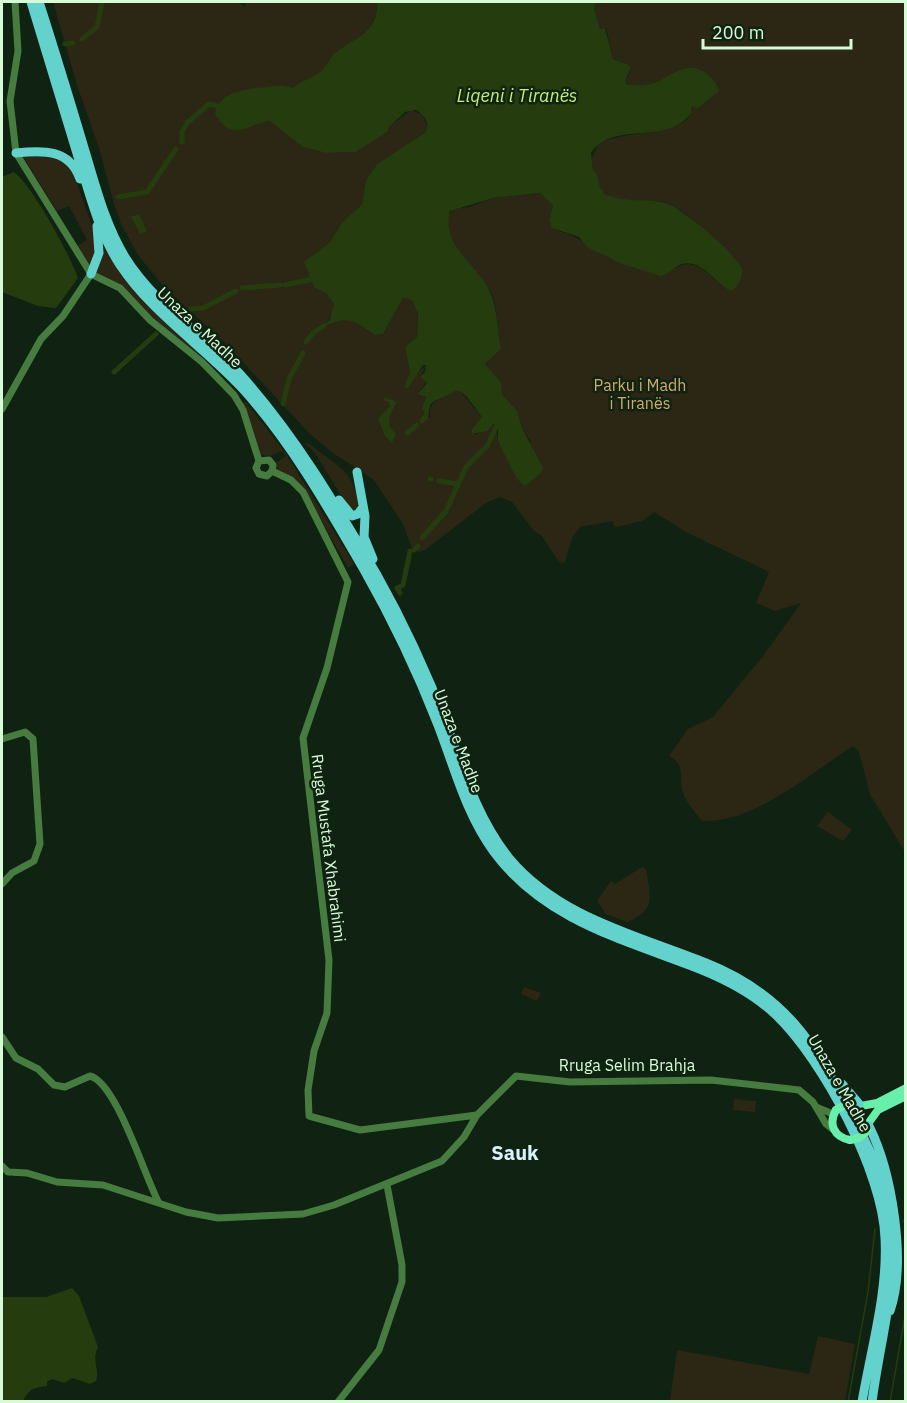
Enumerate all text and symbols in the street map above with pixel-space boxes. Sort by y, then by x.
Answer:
scale bar [703,12,852,50]
text: 200 m [712,21,764,44]
water label: Liqeni i Tiranës [457,84,577,107]
street label: Unaza e Madhe [153,282,247,372]
park label: Parku i Madh i Tiranës [594,375,686,413]
street label: Unaza e Madhe [430,686,488,796]
street label: Rruga Mustafa Xhabrahimi [308,753,350,943]
street label: Unaza e Madhe [804,1031,876,1136]
street label: Rruga Selim Brahja [559,1055,696,1075]
district label: Sauk [491,1139,539,1166]

